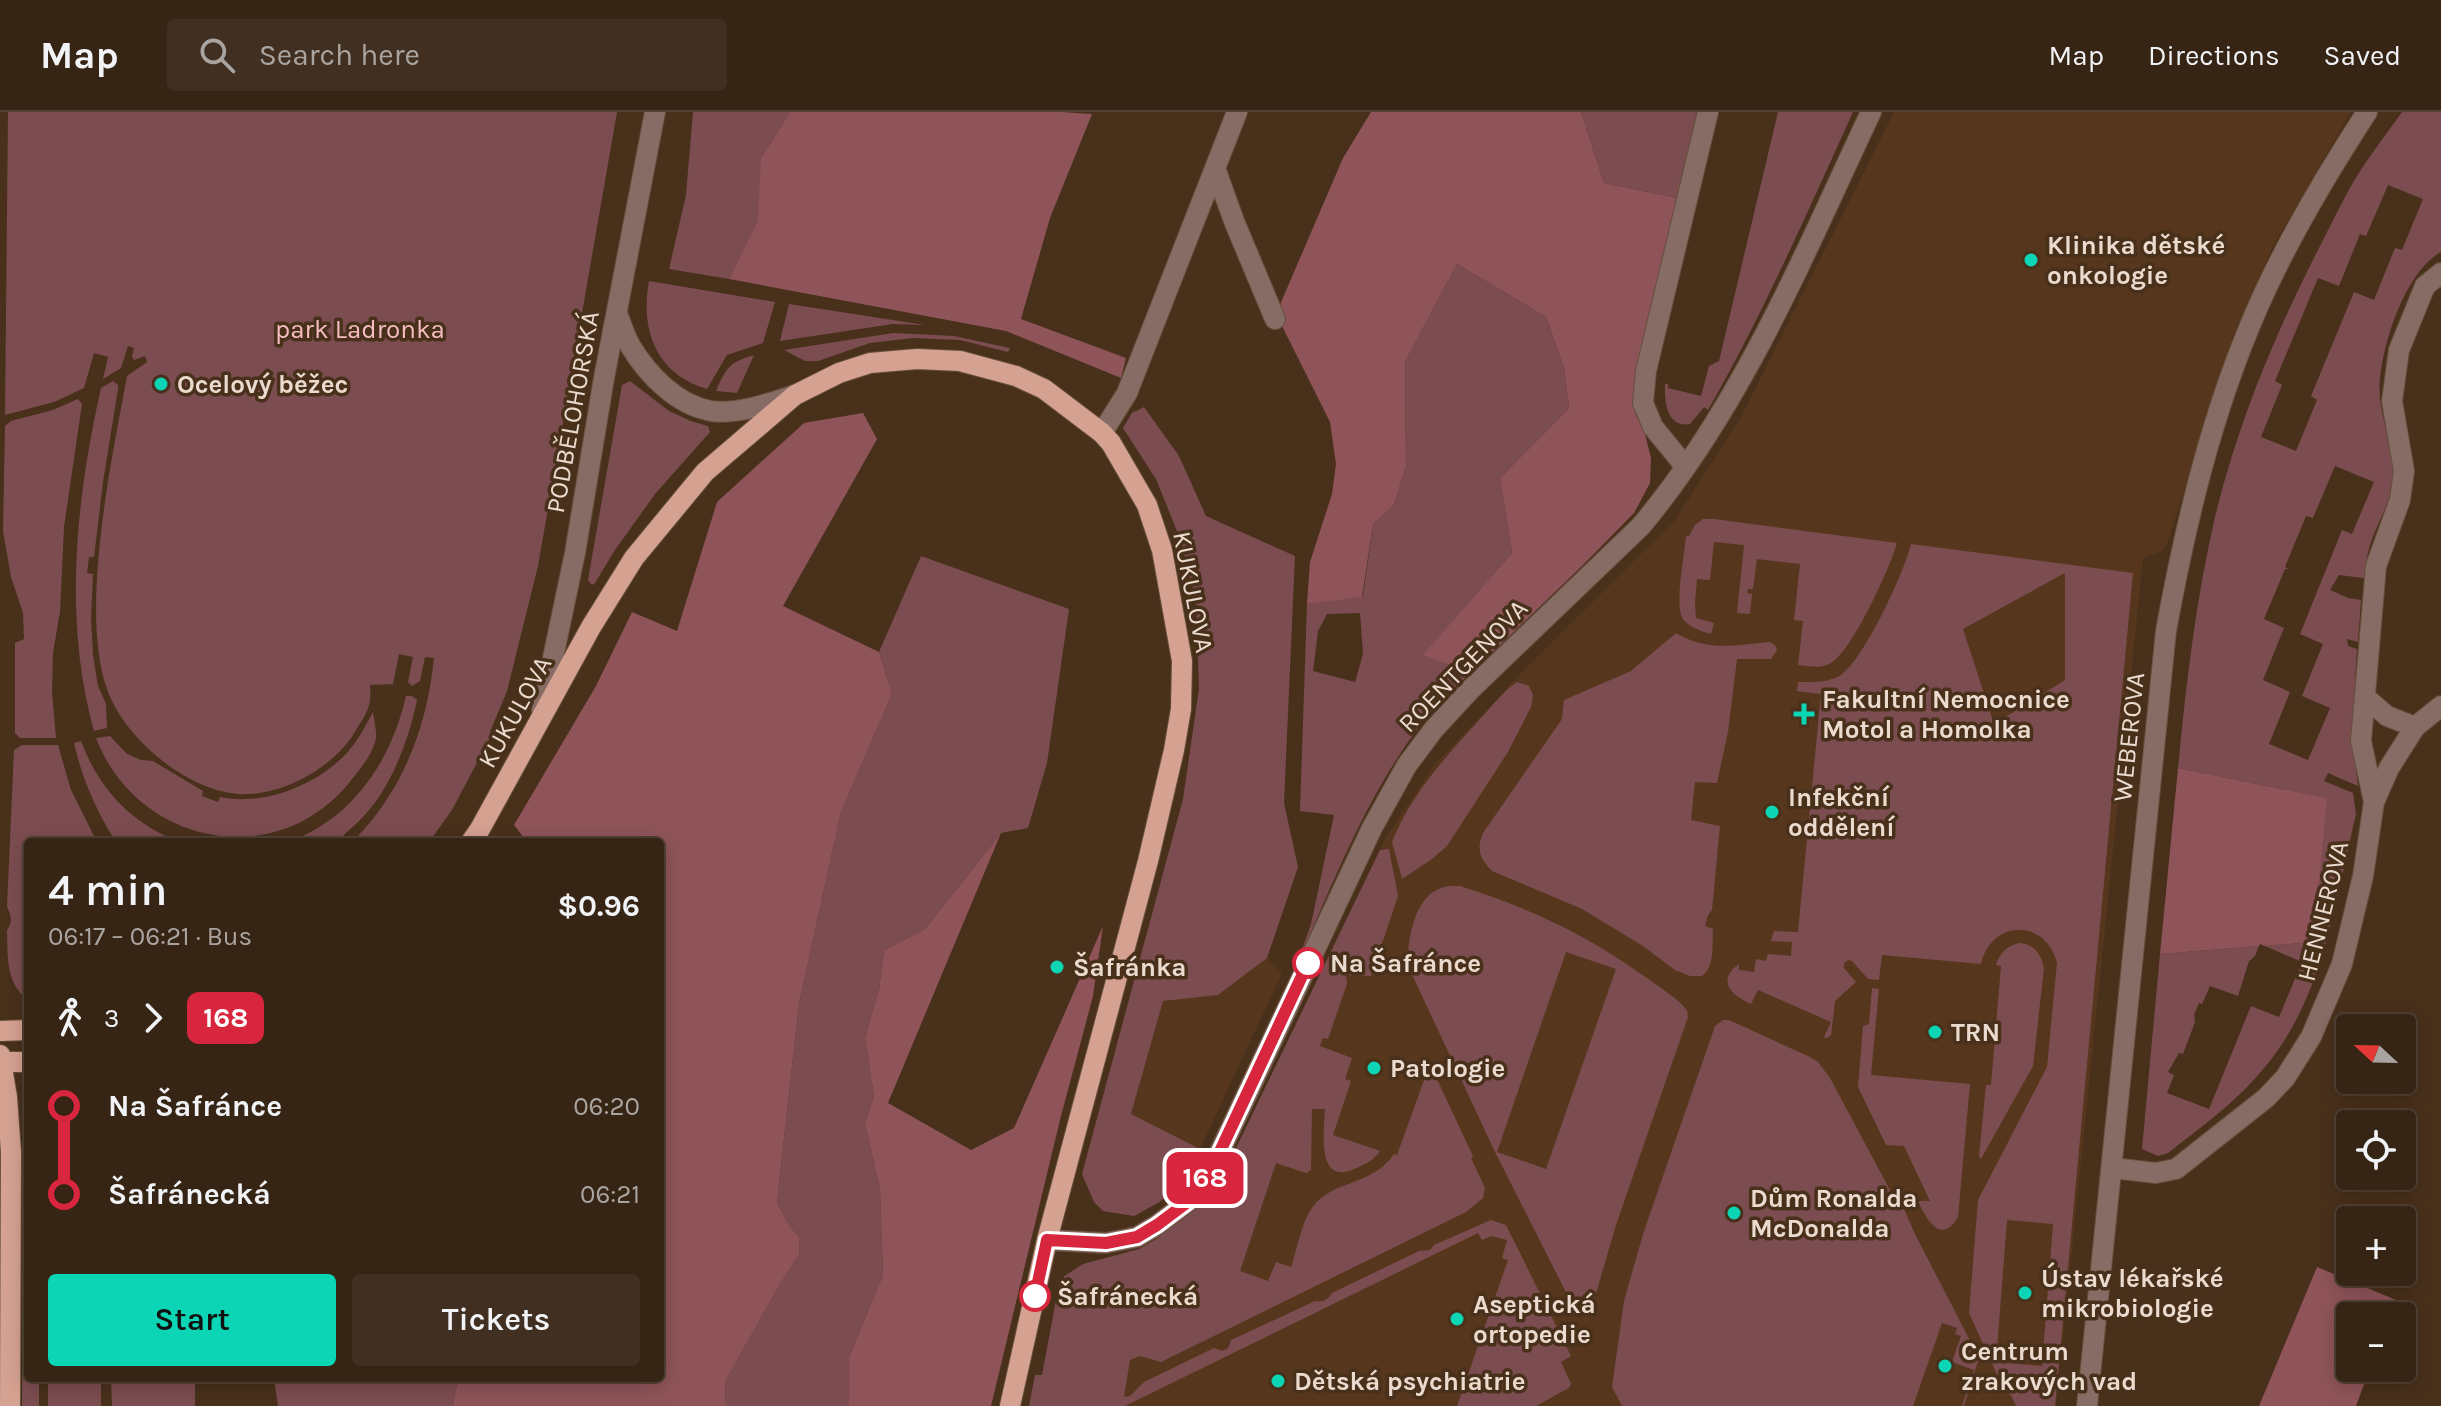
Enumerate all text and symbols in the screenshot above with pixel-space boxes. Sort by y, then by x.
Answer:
search box [167,19,727,91]
text: Map [40,33,119,78]
icon: search [195,33,239,77]
text: Search here [259,37,420,73]
text: Map [2049,39,2104,72]
text: Directions [2148,39,2280,72]
text: Saved [2324,39,2401,72]
place label: Klinika dětské onkologie [2047,230,2225,291]
marker: Klinika dětské onkologie [2022,251,2040,269]
street label: PODBĚLOHORSKÁ [539,308,606,515]
park label: park Ladronka [275,314,445,345]
place label: Ocelový běžec [177,369,348,400]
marker: Ocelový běžec [152,375,170,393]
street label: KUKULOVA [1166,529,1220,655]
street label: ROENTGENOVA [1392,593,1534,739]
street label: KUKULOVA [472,651,558,773]
street label: WEBEROVA [2107,671,2151,803]
place label: Fakultní Nemocnice Motol a Homolka [1822,684,2070,745]
marker: Fakultní Nemocnice Motol a Homolka [1793,703,1815,725]
place label: Infekční oddělení [1788,782,1895,843]
marker: Infekční oddělení [1763,803,1781,821]
street label: HENNEROVA [2291,838,2355,984]
text: 4 min [48,865,168,916]
text: $0.96 [557,888,640,924]
text: 06:17 – 06:21 · Bus [48,921,252,952]
place label: Na Šafránce [1330,947,1481,979]
marker: Na Šafránce [1293,948,1323,978]
place label: Šafránka [1073,951,1187,983]
marker: Šafránka [1048,958,1066,976]
icon: walk [48,996,92,1040]
icon: forward [131,996,175,1040]
text: 168 [203,1001,248,1034]
text: 3 [104,1003,119,1034]
north arrow [2336,1014,2416,1094]
map controls [2336,1014,2416,1382]
place label: TRN [1951,1017,2000,1048]
marker: TRN [1926,1023,1944,1041]
place label: Patologie [1390,1053,1505,1084]
marker: Patologie [1365,1059,1383,1077]
text: Na Šafránce [108,1088,282,1124]
text: 06:20 [573,1091,640,1122]
button: locate [2336,1110,2416,1190]
line badge: 168 [1159,1152,1251,1204]
text: 168 [1182,1161,1228,1194]
text: Šafránecká [108,1176,271,1212]
text: 06:21 [580,1179,640,1210]
place label: Dům Ronalda McDonalda [1750,1183,1917,1244]
marker: Dům Ronalda McDonalda [1725,1204,1743,1222]
button: + [2336,1206,2416,1286]
place label: Ústav lékařské mikrobiologie [2041,1262,2224,1324]
button: Start [48,1274,336,1366]
button: Tickets [352,1274,640,1366]
place label: Šafránecká [1057,1280,1198,1312]
marker: Šafránecká [1020,1281,1050,1311]
marker: Ústav lékařské mikrobiologie [2016,1284,2034,1302]
place label: Aseptická ortopedie [1473,1289,1596,1350]
button: − [2336,1302,2416,1382]
marker: Aseptická ortopedie [1448,1310,1466,1328]
place label: Centrum zrakových vad [1961,1336,2137,1397]
marker: Centrum zrakových vad [1936,1357,1954,1375]
place label: Dětská psychiatrie [1294,1366,1526,1397]
marker: Dětská psychiatrie [1269,1372,1287,1390]

